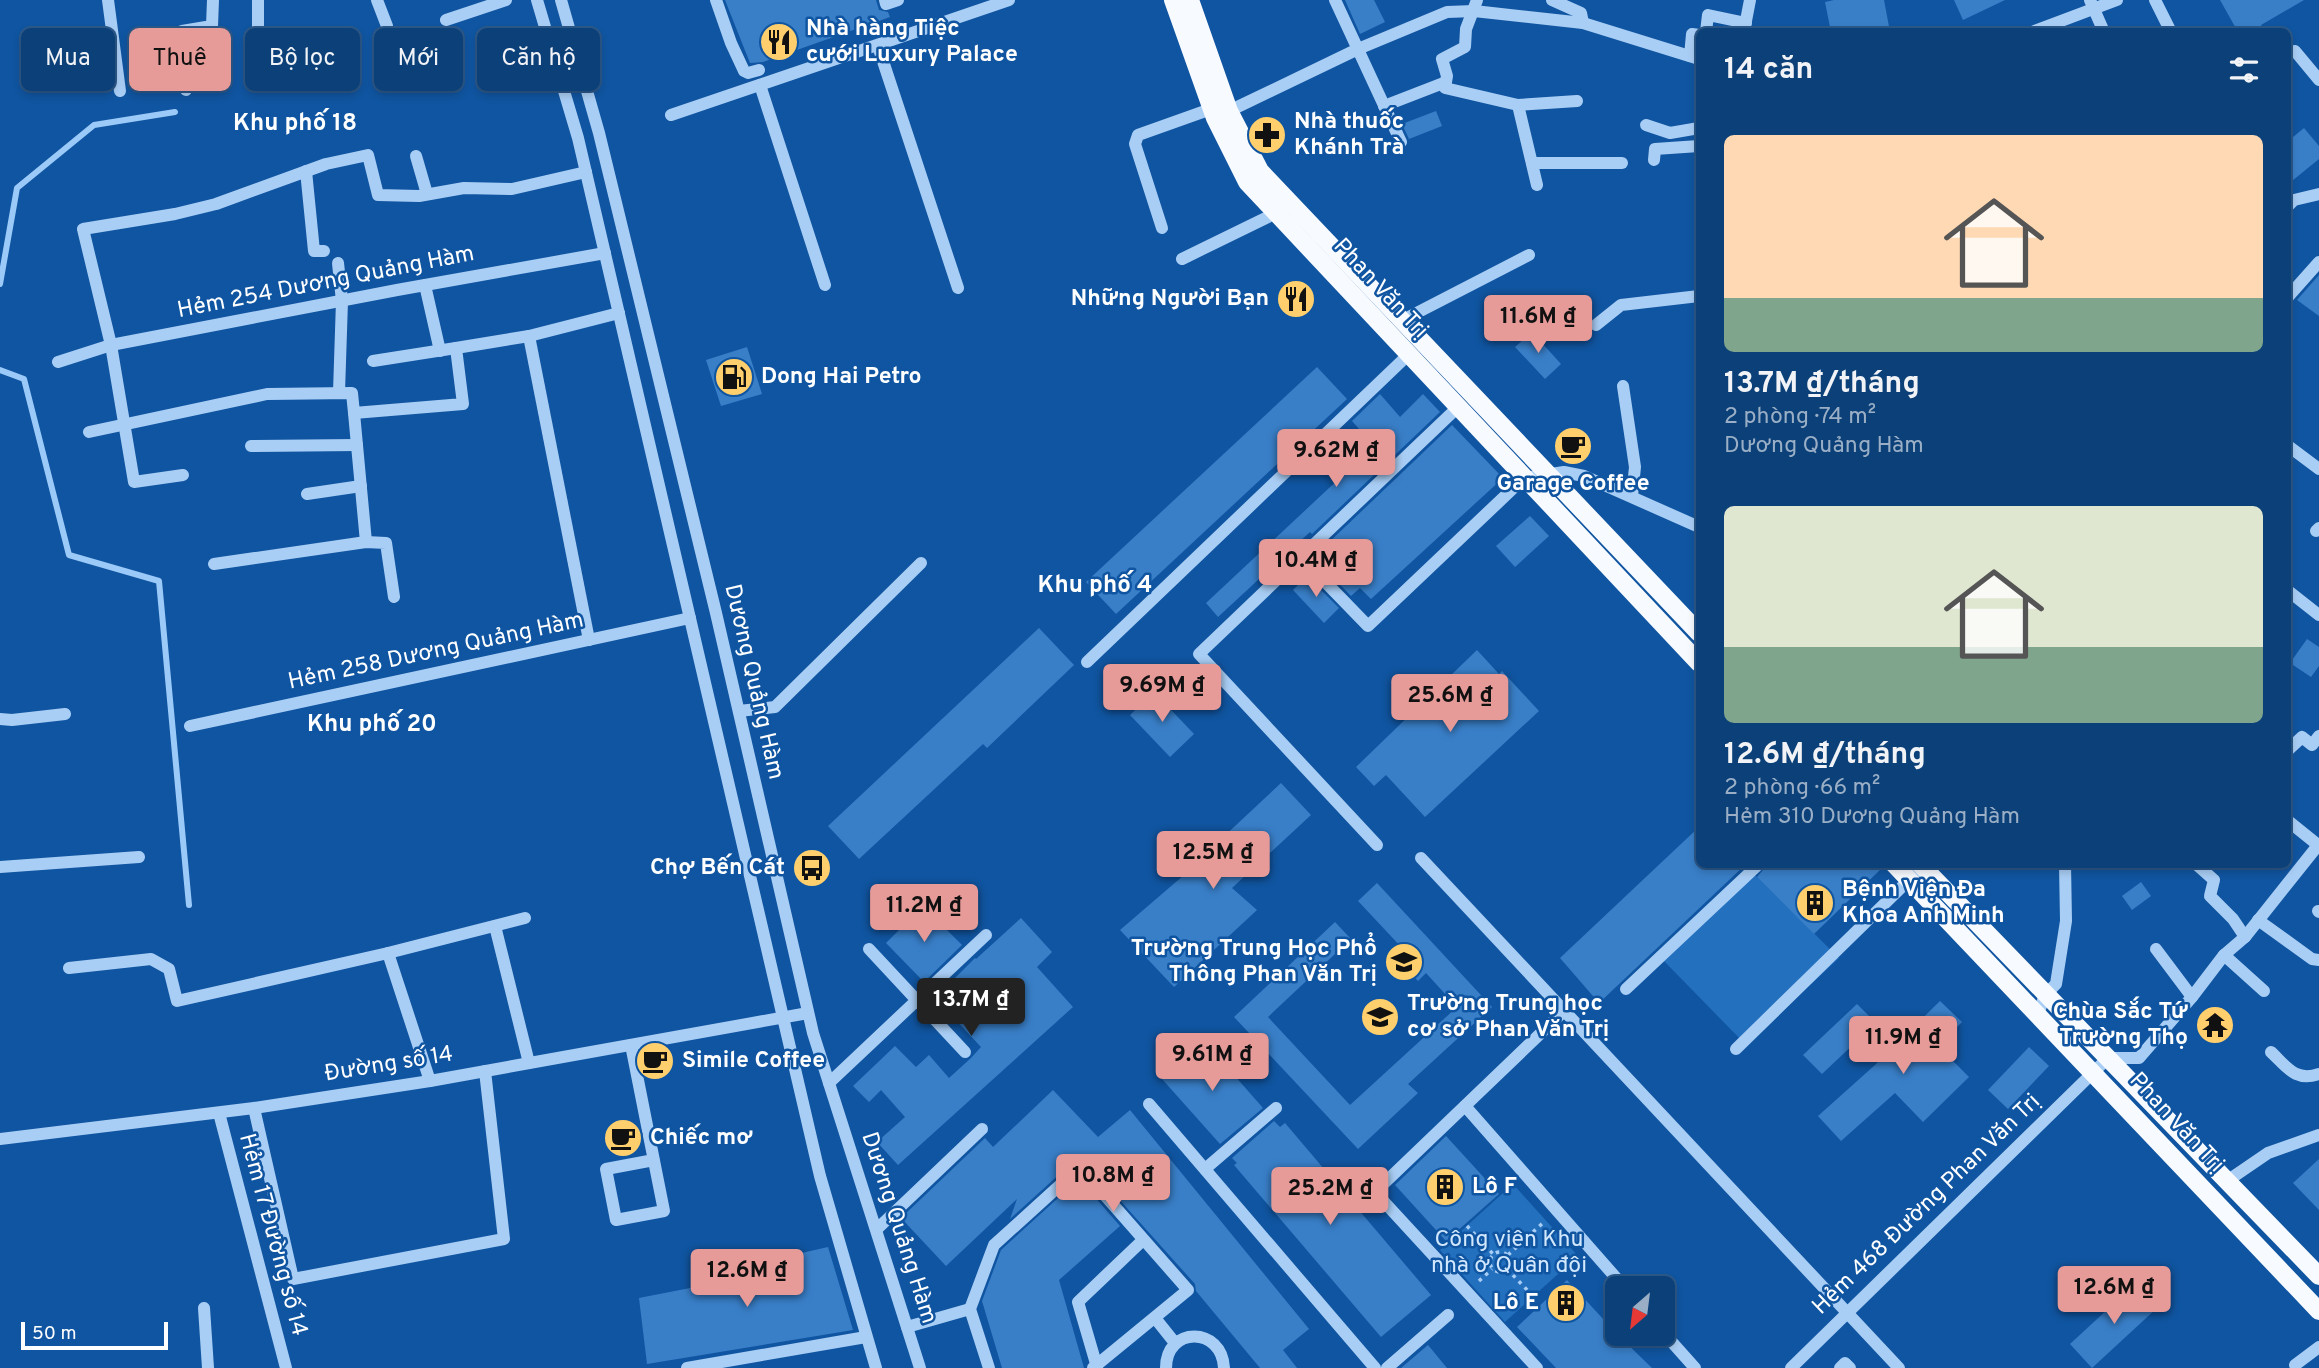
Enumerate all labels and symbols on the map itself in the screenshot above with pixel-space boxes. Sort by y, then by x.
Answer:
place label: Nhà hàng Tiệc cưới Luxury Palace [806,15,1018,70]
restaurant icon: Nhà hàng Tiệc cưới Luxury Palace [758,21,800,63]
place label: Nhà thuốc Khánh Trà [1294,107,1404,163]
district label: Khu phố 18 [233,108,357,139]
pharmacy icon: Nhà thuốc Khánh Trà [1246,114,1288,156]
street label: Phan Văn Trị [1326,233,1434,345]
street label: Hẻm 254 Dương Quảng Hàm [175,240,477,326]
restaurant icon: Những Người Bạn [1275,278,1317,320]
place label: Những Người Bạn [1071,285,1269,314]
pin: 11.6M ₫ [1473,296,1603,355]
fuel station icon: Dong Hai Petro [713,356,755,398]
place label: Dong Hai Petro [761,363,921,392]
cafe icon: Garage Coffee [1552,425,1594,467]
pin: 9.62M ₫ [1271,430,1401,489]
place label: Garage Coffee [1496,470,1650,499]
pin: 10.4M ₫ [1251,540,1381,599]
district label: Khu phố 4 [1038,570,1152,601]
street label: Dương Quảng Hàm [716,581,790,783]
street label: Hẻm 258 Dương Quảng Hàm [286,606,586,698]
pin: 9.69M ₫ [1097,664,1227,724]
pin: 25.6M ₫ [1385,674,1515,734]
district label: Khu phố 20 [307,709,437,740]
pin: 12.5M ₫ [1148,832,1278,891]
bus stop icon: Chợ Bến Cát [791,847,833,889]
place label: Chợ Bến Cát [650,853,785,883]
place label: Bệnh Viện Đa Khoa Anh Minh [1842,876,2005,931]
building icon: Bệnh Viện Đa Khoa Anh Minh [1794,882,1836,924]
pin: 11.2M ₫ [859,884,989,944]
place label: Trường Trung Học Phổ Thông Phan Văn Trị [1131,932,1377,990]
school or university icon: Trường Trung Học Phổ Thông Phan Văn Trị [1383,941,1425,983]
pin: 13.7M ₫ [906,978,1036,1038]
place label: Trường Trung học cơ sở Phan Văn Trị [1407,990,1609,1045]
school or university icon: Trường Trung học cơ sở Phan Văn Trị [1359,996,1401,1038]
place label: Chùa Sắc Tứ Trường Thọ [2053,996,2188,1053]
temple icon: Chùa Sắc Tứ Trường Thọ [2194,1004,2236,1046]
pin: 11.9M ₫ [1838,1016,1968,1076]
pin: 9.61M ₫ [1147,1034,1277,1093]
street label: Đường số 14 [322,1040,455,1089]
cafe icon: Simile Coffee [634,1040,676,1082]
place label: Simile Coffee [682,1047,825,1076]
street label: Phan Văn Trị [2122,1067,2230,1179]
street label: Hẻm 468 Đường Phan Văn Trị [1807,1088,2047,1322]
cafe icon: Chiếc mơ [602,1117,644,1159]
place label: Chiếc mơ [650,1123,753,1153]
street label: Dương Quảng Hàm [853,1129,943,1327]
street label: Hẻm 17 Đường số 14 [231,1130,314,1339]
pin: 10.8M ₫ [1048,1154,1178,1214]
building icon: Lô F [1424,1166,1466,1208]
pin: 25.2M ₫ [1265,1168,1395,1227]
place label: Lô F [1472,1173,1517,1202]
park label: Công viên Khu nhà ở Quân đội [1431,1226,1587,1281]
pin: 12.6M ₫ [682,1250,812,1309]
pin: 12.6M ₫ [2049,1266,2179,1326]
north arrow [1605,1276,1675,1346]
building icon: Lô E [1545,1282,1587,1324]
place label: Lô E [1493,1289,1539,1318]
scale bar [21,1319,168,1351]

